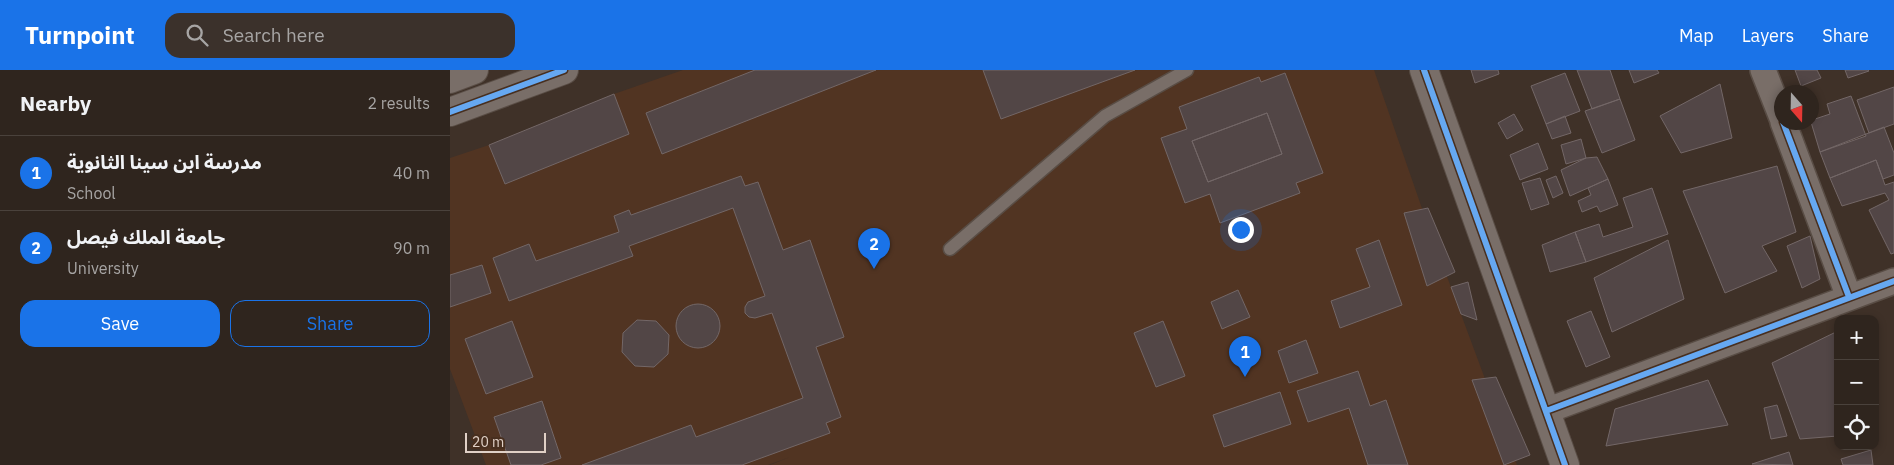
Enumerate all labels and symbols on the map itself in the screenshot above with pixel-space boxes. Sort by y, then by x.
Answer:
north arrow [1774,85,1819,130]
your location [1228,217,1254,243]
pin: 2 [858,228,890,269]
pin: 1 [1229,336,1261,377]
scale bar [465,430,546,453]

